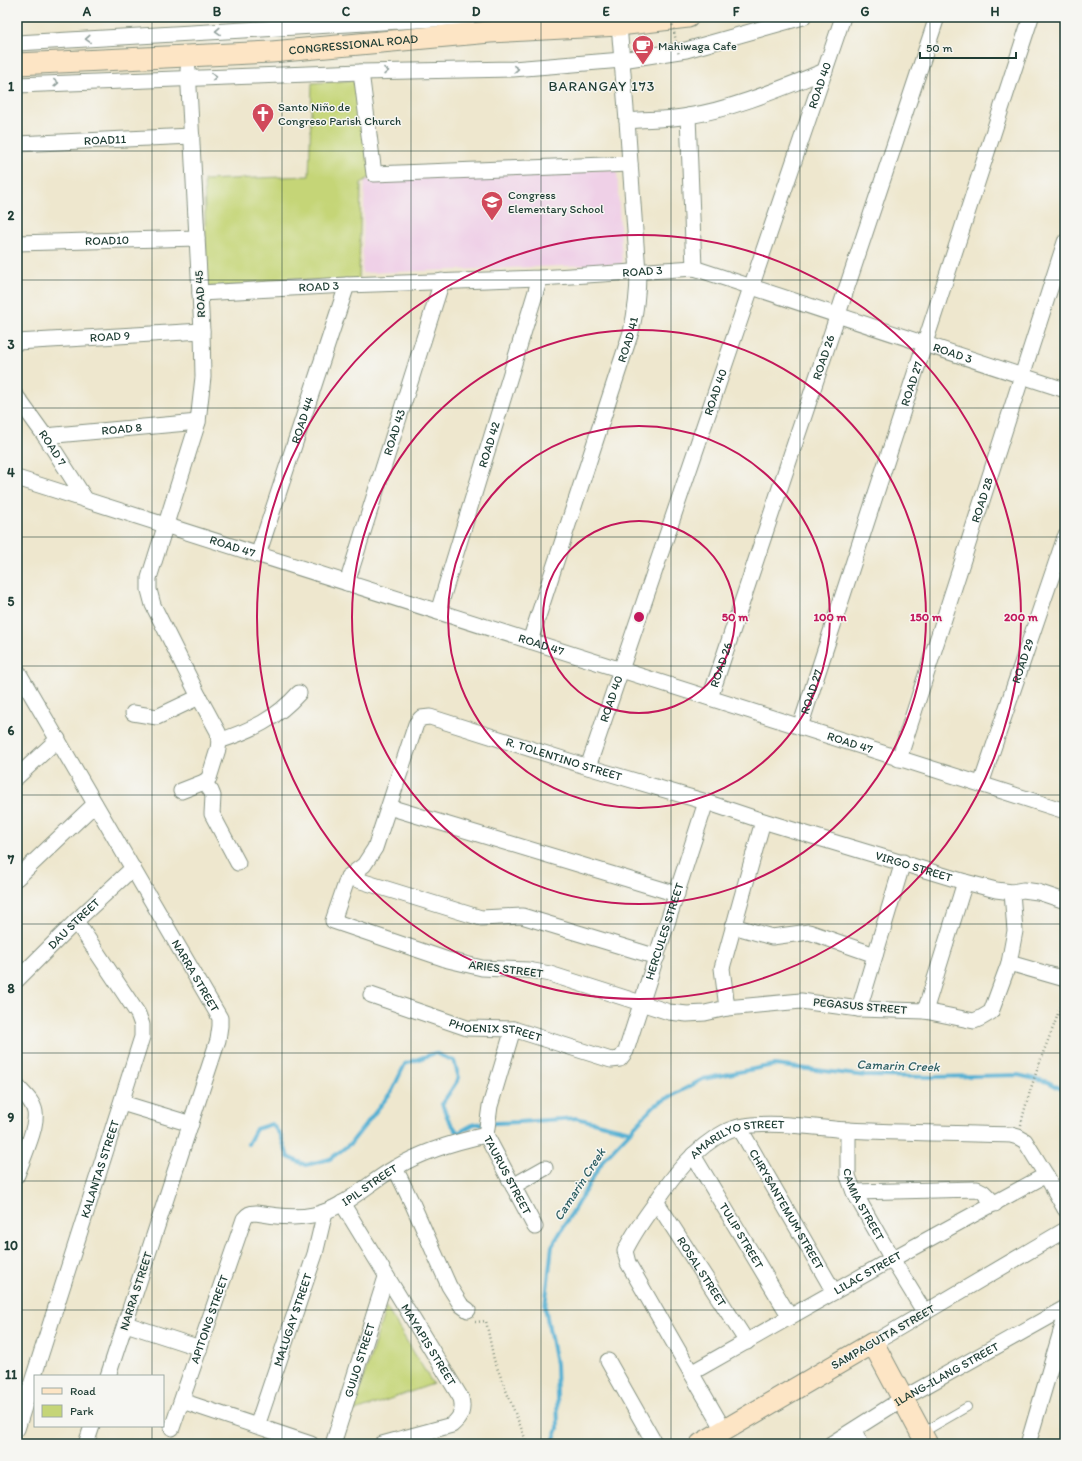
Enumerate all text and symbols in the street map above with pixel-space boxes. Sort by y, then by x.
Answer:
text: A [82,4,92,19]
text: B [213,4,222,19]
text: C [342,4,351,19]
text: D [472,4,481,19]
text: E [602,4,610,19]
text: F [733,4,740,19]
text: G [861,4,870,19]
text: H [991,4,1000,19]
one-way arrow [214,27,221,36]
street label: CONGRESSIONAL ROAD [288,32,419,57]
cafe icon: Mahiwaga Cafe [630,33,656,66]
one-way arrow [85,34,91,43]
scale bar [920,34,1016,60]
place label: Mahiwaga Cafe [658,39,737,53]
text: 50 m [926,41,952,55]
street label: ROAD 40 [805,60,834,111]
one-way arrow [513,64,519,73]
one-way arrow [383,67,389,75]
one-way arrow [211,73,217,81]
district label: BARANGAY 173 [549,78,655,95]
text: 1 [8,79,14,94]
one-way arrow [53,79,59,87]
place label: Santo Niño de Congreso Parish Church [278,100,401,128]
church icon: Santo Niño de Congreso Parish Church [250,101,276,134]
street label: ROAD11 [83,132,127,148]
place label: Congress Elementary School [508,188,604,216]
school or university icon: Congress Elementary School [479,189,505,222]
text: 2 [8,208,15,223]
street label: ROAD10 [85,233,129,248]
street label: ROAD 3 [622,263,664,280]
street label: ROAD 45 [192,270,208,318]
street label: ROAD 3 [298,278,340,295]
street label: ROAD 41 [615,315,641,364]
street label: ROAD 9 [89,328,130,345]
street label: ROAD 26 [810,333,838,382]
text: 3 [7,337,15,352]
street label: ROAD 3 [931,340,975,366]
street label: ROAD 27 [898,360,926,408]
street label: ROAD 40 [701,367,730,417]
street label: ROAD 44 [288,395,317,445]
street label: ROAD 43 [381,407,408,457]
street label: ROAD 42 [475,419,503,469]
street label: ROAD 8 [101,420,143,438]
street label: ROAD 7 [36,427,69,468]
text: 4 [7,465,15,480]
street label: ROAD 28 [968,475,996,524]
street label: ROAD 47 [208,533,257,560]
text: 5 [8,594,15,609]
centre of rings [632,610,646,624]
text: 50 m [722,610,749,624]
text: 100 m [813,610,847,624]
text: 150 m [910,610,943,624]
text: 200 m [1004,610,1039,624]
street label: ROAD 47 [517,631,566,658]
street label: ROAD 29 [1009,637,1037,685]
street label: ROAD 26 [707,640,735,689]
street label: ROAD 27 [798,668,825,716]
street label: ROAD 40 [597,674,626,724]
text: 6 [8,723,15,738]
street label: ROAD 47 [825,729,875,756]
street label: R. TOLENTINO STREET [504,734,624,784]
street label: VIRGO STREET [874,848,954,885]
text: 7 [7,852,15,867]
street label: HERCULES STREET [642,881,687,982]
street label: DAU STREET [45,895,103,952]
street label: NARRA STREET [169,937,222,1015]
street label: ARIES STREET [468,957,544,981]
text: 8 [7,981,15,996]
street label: PEGASUS STREET [812,995,908,1017]
street label: PHOENIX STREET [447,1015,544,1045]
water label: Camarin Creek [856,1057,941,1074]
text: 9 [8,1110,15,1125]
street label: AMARILYO STREET [687,1117,785,1162]
street label: KALANTAS STREET [78,1118,122,1220]
street label: TAURUS STREET [481,1133,534,1217]
water label: Camarin Creek [550,1144,609,1223]
street label: CHRYSANTEMUM STREET [746,1146,827,1272]
street label: IPIL STREET [339,1161,400,1209]
street label: CAMIA STREET [841,1168,887,1243]
street label: TULIP STREET [716,1200,767,1271]
street label: ROSAL STREET [674,1234,729,1309]
text: 10 [4,1238,18,1253]
street label: LILAC STREET [831,1248,904,1298]
street label: NARRA STREET [117,1250,155,1332]
street label: MALUGAY STREET [271,1271,315,1368]
street label: APITONG STREET [188,1273,231,1366]
street label: MAYAPIS STREET [398,1301,459,1388]
street label: SAMPAGUITA STREET [829,1301,938,1372]
street label: GUIJO STREET [341,1321,378,1399]
street label: ILANG-ILANG STREET [892,1339,1002,1409]
text: 11 [5,1367,17,1382]
legend [34,1375,164,1427]
text: Road [70,1384,96,1398]
text: Park [70,1404,94,1418]

